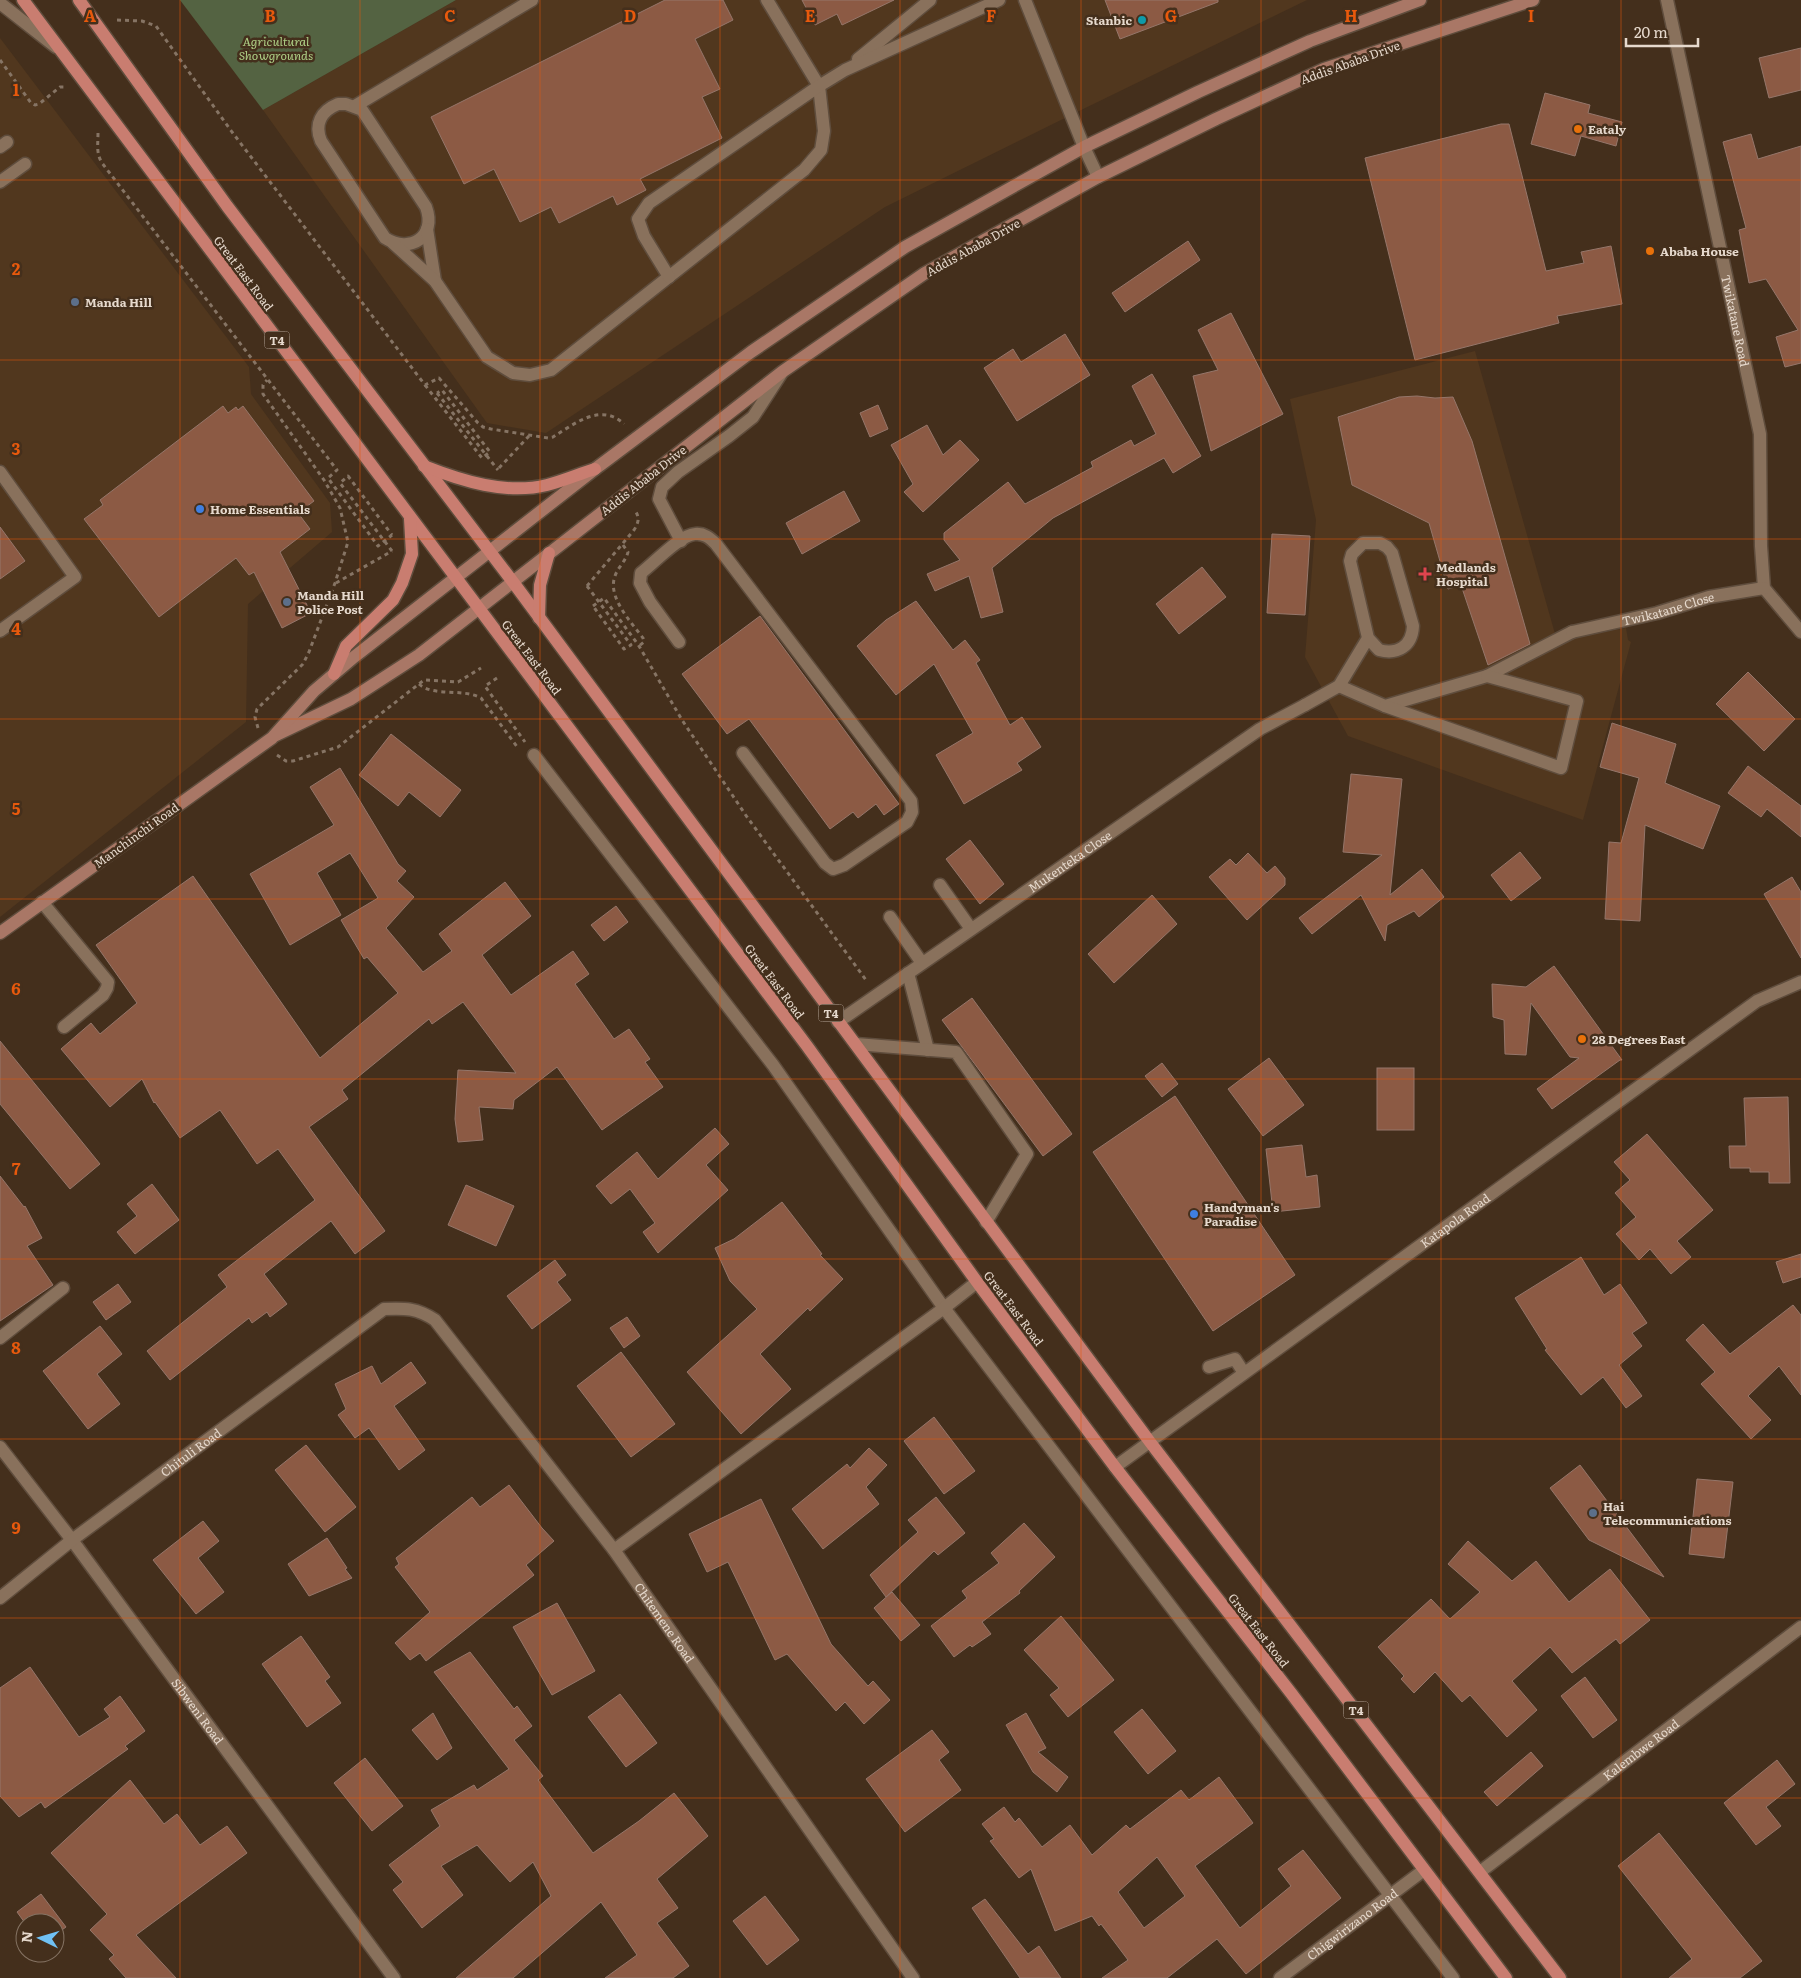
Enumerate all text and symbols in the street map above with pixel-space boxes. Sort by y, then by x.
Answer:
text: A [84,3,96,27]
text: B [264,3,276,27]
text: C [444,3,456,27]
text: D [624,3,636,27]
text: E [805,3,816,27]
text: F [986,3,996,27]
text: G [1165,3,1177,27]
text: H [1344,3,1358,27]
text: I [1528,3,1534,27]
place label: Stanbic [1086,11,1132,29]
marker: Stanbic [1136,14,1148,26]
scale bar [1626,15,1698,47]
text: 20 m [1634,20,1668,43]
park label: Agricultural Showgrounds [239,32,313,64]
street label: Addis Ababa Drive [1298,36,1402,88]
text: 1 [13,77,20,101]
place label: Eataly [1588,120,1627,138]
marker: Eataly [1572,123,1584,135]
street label: Addis Ababa Drive [923,214,1023,280]
street label: Great East Road [210,232,279,315]
place label: Ababa House [1660,242,1739,260]
marker: Ababa House [1644,245,1656,257]
text: 2 [12,256,21,280]
street label: Twikatane Road [1717,273,1754,369]
place label: Manda Hill [85,293,153,311]
marker: Manda Hill [69,296,81,308]
road number: T4 [264,332,290,348]
text: 3 [12,436,21,460]
street label: Addis Ababa Drive [596,441,690,519]
place label: Home Essentials [210,500,310,518]
marker: Home Essentials [194,503,206,515]
place label: Medlands Hospital [1436,558,1496,590]
marker: Medlands Hospital [1418,567,1432,581]
place label: Manda Hill Police Post [297,586,365,618]
street label: Twikatane Close [1620,587,1715,630]
marker: Manda Hill Police Post [281,596,293,608]
text: 4 [11,616,21,640]
street label: Great East Road [498,616,567,699]
text: 5 [12,796,21,820]
street label: Manchinchi Road [90,798,183,872]
street label: Mukenteka Close [1024,826,1115,896]
street label: Great East Road [741,940,810,1023]
text: 6 [11,976,21,1000]
road number: T4 [818,1004,844,1021]
place label: 28 Degrees East [1592,1030,1686,1048]
marker: 28 Degrees East [1576,1033,1588,1045]
text: 7 [12,1156,21,1180]
street label: Katapola Road [1416,1188,1494,1252]
place label: Handyman's Paradise [1204,1198,1279,1230]
marker: Handyman's Paradise [1188,1208,1200,1220]
street label: Great East Road [980,1267,1049,1350]
text: 8 [11,1335,21,1359]
street label: Chituli Road [156,1423,225,1481]
place label: Hai Telecommunications [1603,1497,1732,1529]
marker: Hai Telecommunications [1587,1507,1599,1519]
text: 9 [11,1515,21,1539]
street label: Chitemene Road [630,1579,699,1667]
street label: Great East Road [1224,1589,1294,1671]
street label: Sibweni Road [167,1674,228,1748]
road number: T4 [1344,1702,1368,1718]
street label: Kalembwe Road [1599,1714,1683,1784]
street label: Chigwirizano Road [1303,1884,1402,1964]
north arrow [15,1913,65,1963]
text: N [16,1930,37,1944]

